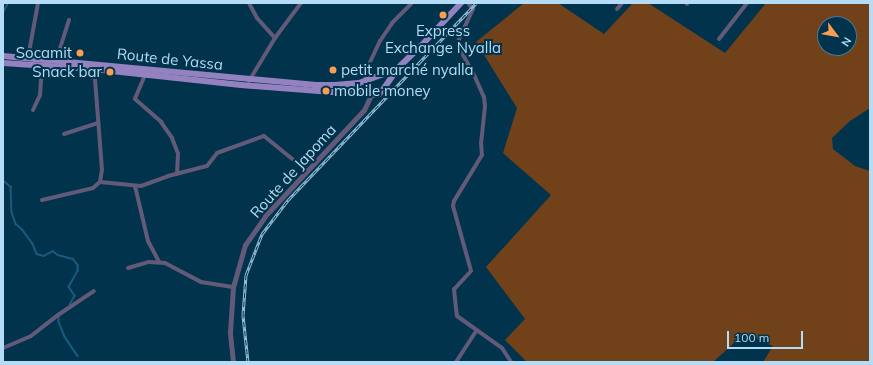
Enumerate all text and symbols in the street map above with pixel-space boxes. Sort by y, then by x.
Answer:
marker: Express Exchange Nyalla [438,10,448,20]
north arrow [817,16,857,56]
place label: Express Exchange Nyalla [385,21,501,56]
text: N [838,35,854,49]
place label: Socamit [16,44,72,62]
street label: Route de Yassa [116,44,224,74]
marker: Socamit [75,48,85,58]
place label: petit marché nyalla [341,61,474,79]
place label: Snack bar [32,63,102,81]
marker: petit marché nyalla [328,65,338,75]
marker: Snack bar [105,67,115,77]
place label: mobile money [334,82,431,100]
marker: mobile money [321,86,331,96]
street label: Route de Japoma [246,121,340,221]
scale bar [729,323,805,349]
text: 100 m [734,330,769,345]

